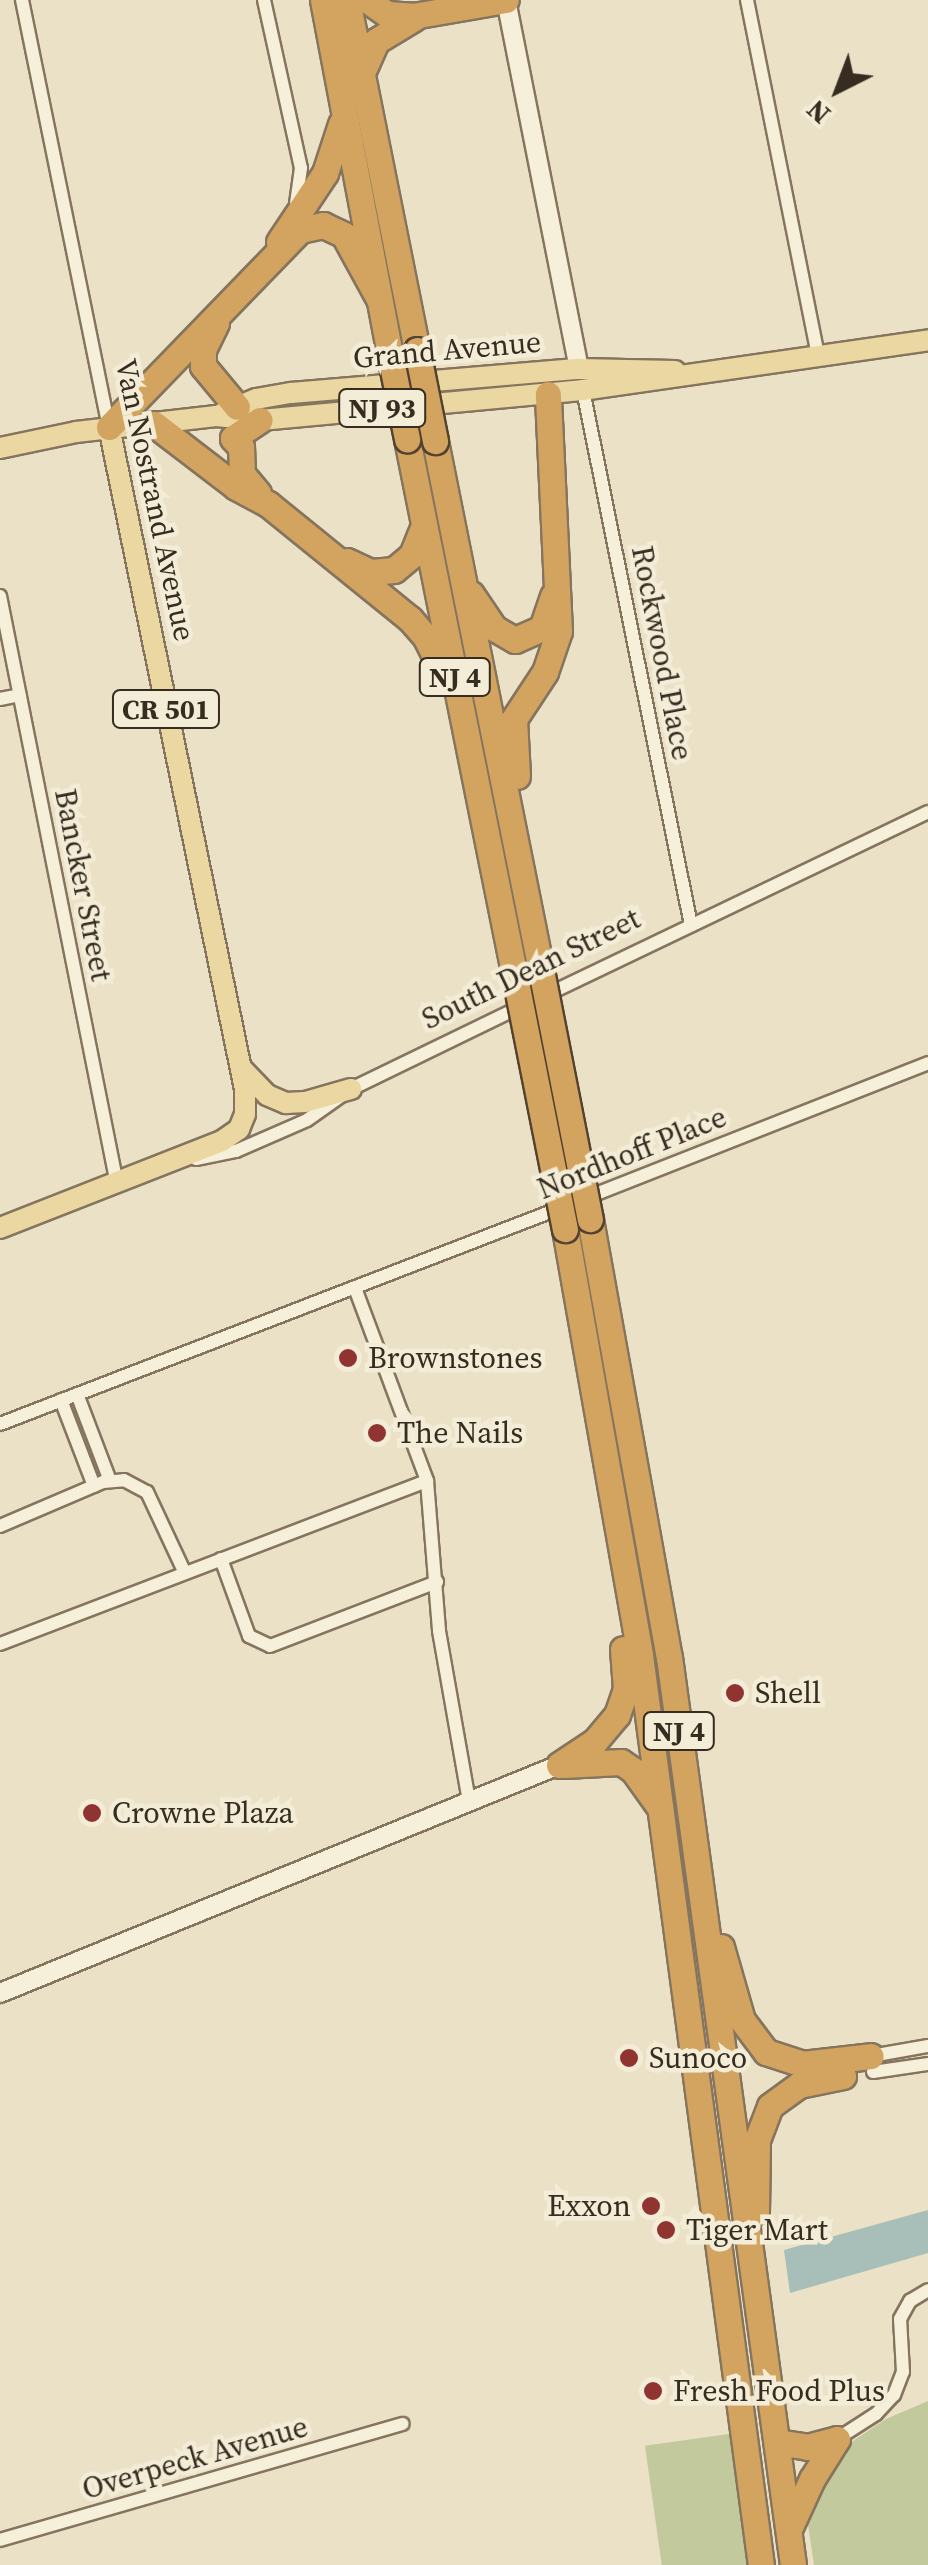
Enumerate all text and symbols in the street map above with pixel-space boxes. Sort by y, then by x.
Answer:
north arrow [788,40,888,140]
text: N [798,91,838,133]
street label: Grand Avenue [351,324,543,376]
street label: Van Nostrand Avenue [108,356,202,644]
road number: NJ 93 [337,385,427,431]
street label: Rockwood Place [624,543,700,763]
road number: NJ 4 [418,654,492,700]
road number: CR 501 [111,686,221,732]
street label: Bancker Street [47,786,119,984]
street label: South Dean Street [416,901,646,1037]
street label: Nordhoff Place [532,1099,732,1207]
place label: Brownstones [368,1340,543,1376]
marker: Brownstones [337,1347,359,1369]
place label: The Nails [397,1415,523,1451]
marker: The Nails [366,1422,388,1444]
place label: Shell [755,1675,821,1711]
marker: Shell [724,1682,746,1704]
road number: NJ 4 [642,1708,716,1754]
place label: Crowne Plaza [112,1795,294,1831]
marker: Crowne Plaza [81,1802,103,1824]
place label: Sunoco [649,2040,747,2076]
marker: Sunoco [618,2047,640,2069]
place label: Exxon [547,2188,631,2224]
marker: Exxon [640,2195,662,2217]
place label: Tiger Mart [686,2212,828,2248]
marker: Tiger Mart [655,2219,677,2241]
place label: Fresh Food Plus [673,2373,885,2409]
marker: Fresh Food Plus [642,2380,664,2402]
street label: Overpeck Avenue [78,2409,312,2507]

